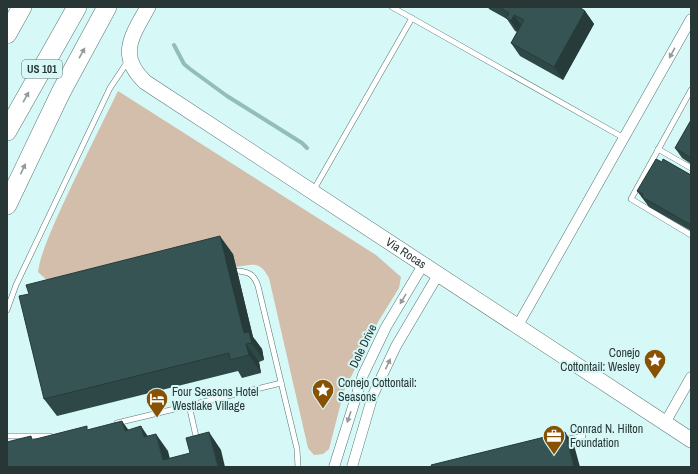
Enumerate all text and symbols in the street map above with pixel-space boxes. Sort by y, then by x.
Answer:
one-way arrow [78,47,85,59]
one-way arrow [668,47,675,59]
road number: US 101 [22,60,62,78]
one-way arrow [23,91,30,103]
one-way arrow [20,164,26,175]
street label: Via Rocas [383,234,429,272]
one-way arrow [399,294,407,304]
street label: Dole Drive [346,322,380,370]
place label: Conejo Cottontail: Wesley [560,345,640,375]
place icon: Conejo Cottontail: Wesley [642,347,668,380]
one-way arrow [385,359,391,370]
place label: Conejo Cottontail: Seasons [338,375,417,405]
place icon: Conejo Cottontail: Seasons [310,377,336,410]
place label: Four Seasons Hotel Westlake Village [172,384,259,414]
hotel icon: Four Seasons Hotel Westlake Village [144,386,170,419]
one-way arrow [346,411,352,423]
place label: Conrad N. Hilton Foundation [570,421,643,451]
office icon: Conrad N. Hilton Foundation [541,423,567,456]

